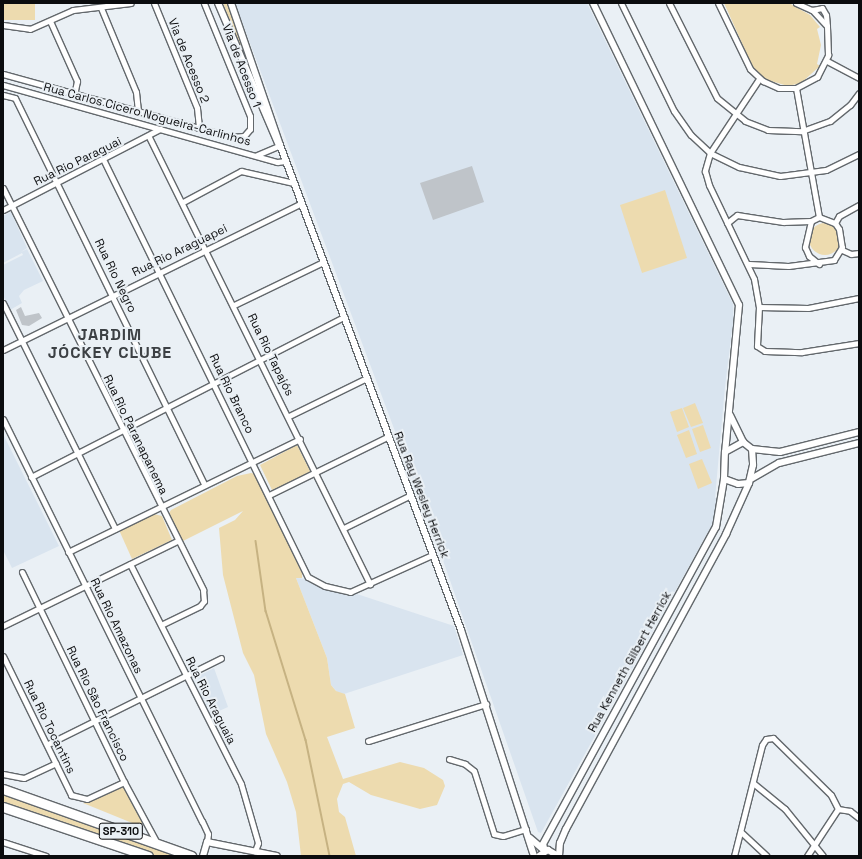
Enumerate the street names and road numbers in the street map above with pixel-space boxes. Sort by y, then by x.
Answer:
street label: Via de Acesso 2 [164,16,212,106]
street label: Via de Acesso 1 [218,22,264,110]
street label: Rua Carlos Cicero Nogueira-Carlinhos [42,80,252,150]
street label: Rua Rio Paraguai [32,135,124,189]
street label: Rua Rio Araguapei [130,222,230,280]
street label: Rua Rio Negro [91,237,139,315]
street label: Rua Rio Tapajós [244,311,296,399]
street label: Rua Rio Branco [205,352,257,436]
street label: Rua Rio Paranapanema [100,373,170,497]
street label: Rua Ray Wesley Herrick [390,430,452,560]
street label: Rua Rio Amazonas [87,576,145,676]
street label: Rua Kenneth Gilbert Herrick [585,589,675,735]
street label: Rua Rio São Francisco [63,644,131,764]
street label: Rua Rio Araguaia [182,655,238,747]
street label: Rua Rio Tocantins [20,678,78,776]
road number: SP-310 [98,822,144,840]

